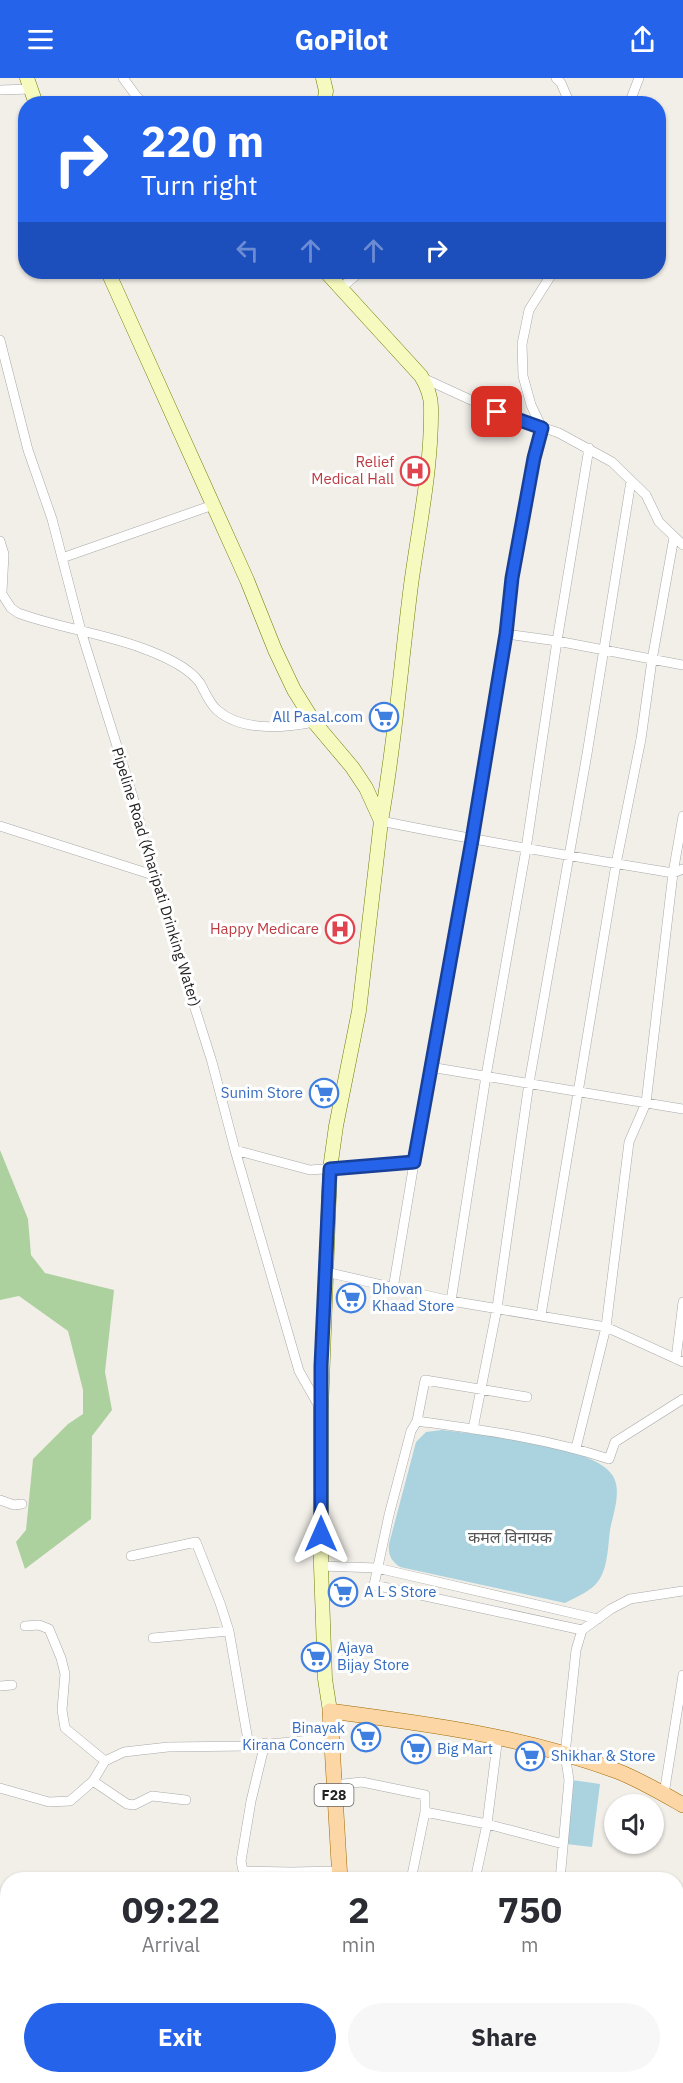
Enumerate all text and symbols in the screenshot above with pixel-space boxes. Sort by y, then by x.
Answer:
text: GoPilot [295,22,388,57]
icon: menu [24,23,57,56]
icon: share [626,23,659,56]
text: 220 m [141,114,264,169]
icon: right [42,120,120,198]
text: Turn right [141,167,258,202]
icon: left [231,234,264,267]
icon: ahead [294,234,327,267]
icon: ahead [357,234,390,267]
icon: right [420,234,453,267]
pin [471,386,522,437]
icon: arrive [480,395,513,428]
place label: Relief Medical Hall [311,452,394,488]
hospital icon: Relief Medical Hall [399,455,431,487]
supermarket icon: All Pasal.com [368,701,400,733]
place label: All Pasal.com [272,707,363,726]
street label: Pipeline Road (Kharipati Drinking Water) [108,745,205,1009]
hospital icon: Happy Medicare [324,913,356,945]
place label: Happy Medicare [210,919,319,938]
supermarket icon: Sunim Store [308,1077,340,1109]
place label: Sunim Store [221,1083,303,1102]
place label: Dhovan Khaad Store [372,1279,454,1315]
supermarket icon: Dhovan Khaad Store [335,1282,367,1314]
position arrow [289,1502,353,1566]
district label: कमल विनायक [468,1527,553,1547]
supermarket icon: A L S Store [327,1576,359,1608]
place label: A L S Store [364,1582,436,1601]
place label: Ajaya Bijay Store [337,1638,409,1674]
supermarket icon: Ajaya Bijay Store [300,1641,332,1673]
place label: Binayak Kirana Concern [242,1718,345,1754]
supermarket icon: Binayak Kirana Concern [350,1721,382,1753]
supermarket icon: Big Mart [400,1733,432,1765]
place label: Big Mart [437,1739,493,1758]
supermarket icon: Shikhar & Store [514,1740,546,1772]
place label: Shikhar & Store [551,1746,655,1765]
road number: F28 [314,1784,354,1806]
map controls [604,1794,664,1854]
button: sound [604,1794,664,1854]
text: 09:22 [122,1886,220,1933]
text: 2 [348,1886,370,1933]
text: 750 [497,1886,562,1933]
text: Arrival [142,1931,200,1958]
text: min [342,1931,376,1958]
text: m [521,1931,539,1958]
button: Exit [24,2003,336,2072]
button: Share [348,2003,660,2072]

